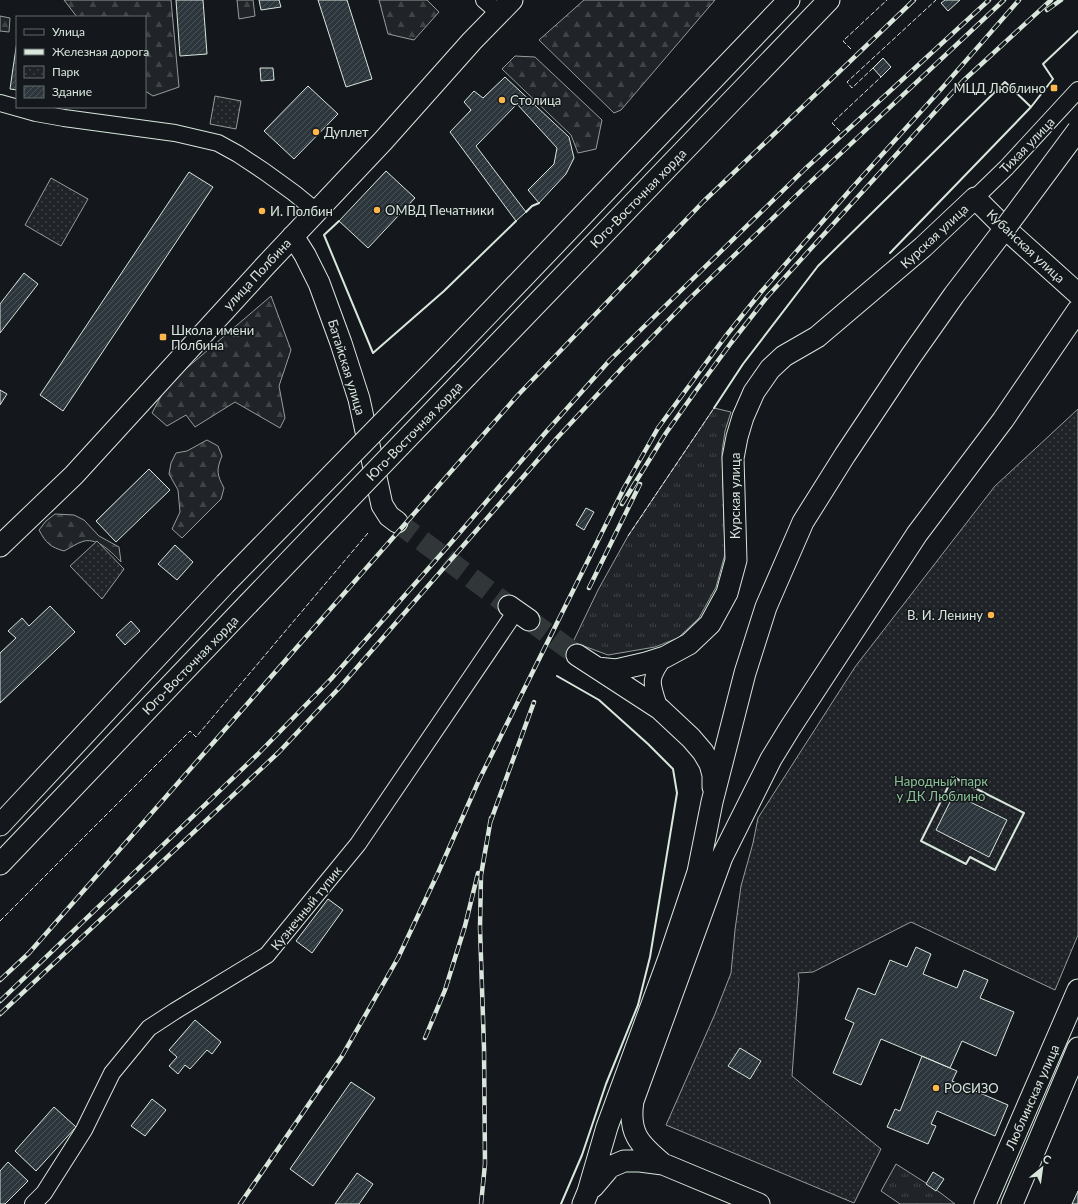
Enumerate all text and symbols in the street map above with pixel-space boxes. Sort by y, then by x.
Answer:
legend [16,16,146,108]
text: Улица [52,24,85,39]
text: Железная дорога [52,44,149,59]
text: Парк [52,64,80,79]
place label: МЦД Люблино [954,80,1046,96]
marker: МЦД Люблино [1049,83,1059,93]
text: Здание [52,84,92,99]
place label: Столица [510,92,561,108]
marker: Столица [497,95,507,105]
street label: Тихая улица [996,114,1058,176]
place label: Дуплет [324,124,369,140]
marker: Дуплет [311,127,321,137]
street label: Юго-Восточная хорда [587,145,689,251]
street label: Курская улица [897,201,971,271]
place label: ОМВД Печатники [385,202,494,218]
place label: И. Полбин [270,203,333,219]
marker: ОМВД Печатники [372,205,382,215]
marker: И. Полбин [257,206,267,216]
street label: Кубанская улица [984,206,1068,286]
street label: улица Полбина [220,235,294,313]
street label: Батайская улица [325,317,369,417]
place label: Школа имени Полбина [171,322,254,353]
marker: Школа имени Полбина [158,332,168,342]
street label: Юго-Восточная хорда [363,378,465,484]
street label: Курская улица [727,453,743,539]
place label: В. И. Ленину [907,607,983,623]
marker: В. И. Ленину [986,610,996,620]
street label: Юго-Восточная хорда [139,612,241,718]
park label: Народный парк у ДК Люблино [894,773,988,804]
street label: Кузнечный тупик [267,862,345,953]
street label: Люблинская улица [1001,1042,1062,1153]
place label: РОСИЗО [944,1080,999,1096]
marker: РОСИЗО [931,1083,941,1093]
north arrow [1022,1148,1062,1188]
text: С [1041,1151,1054,1167]

